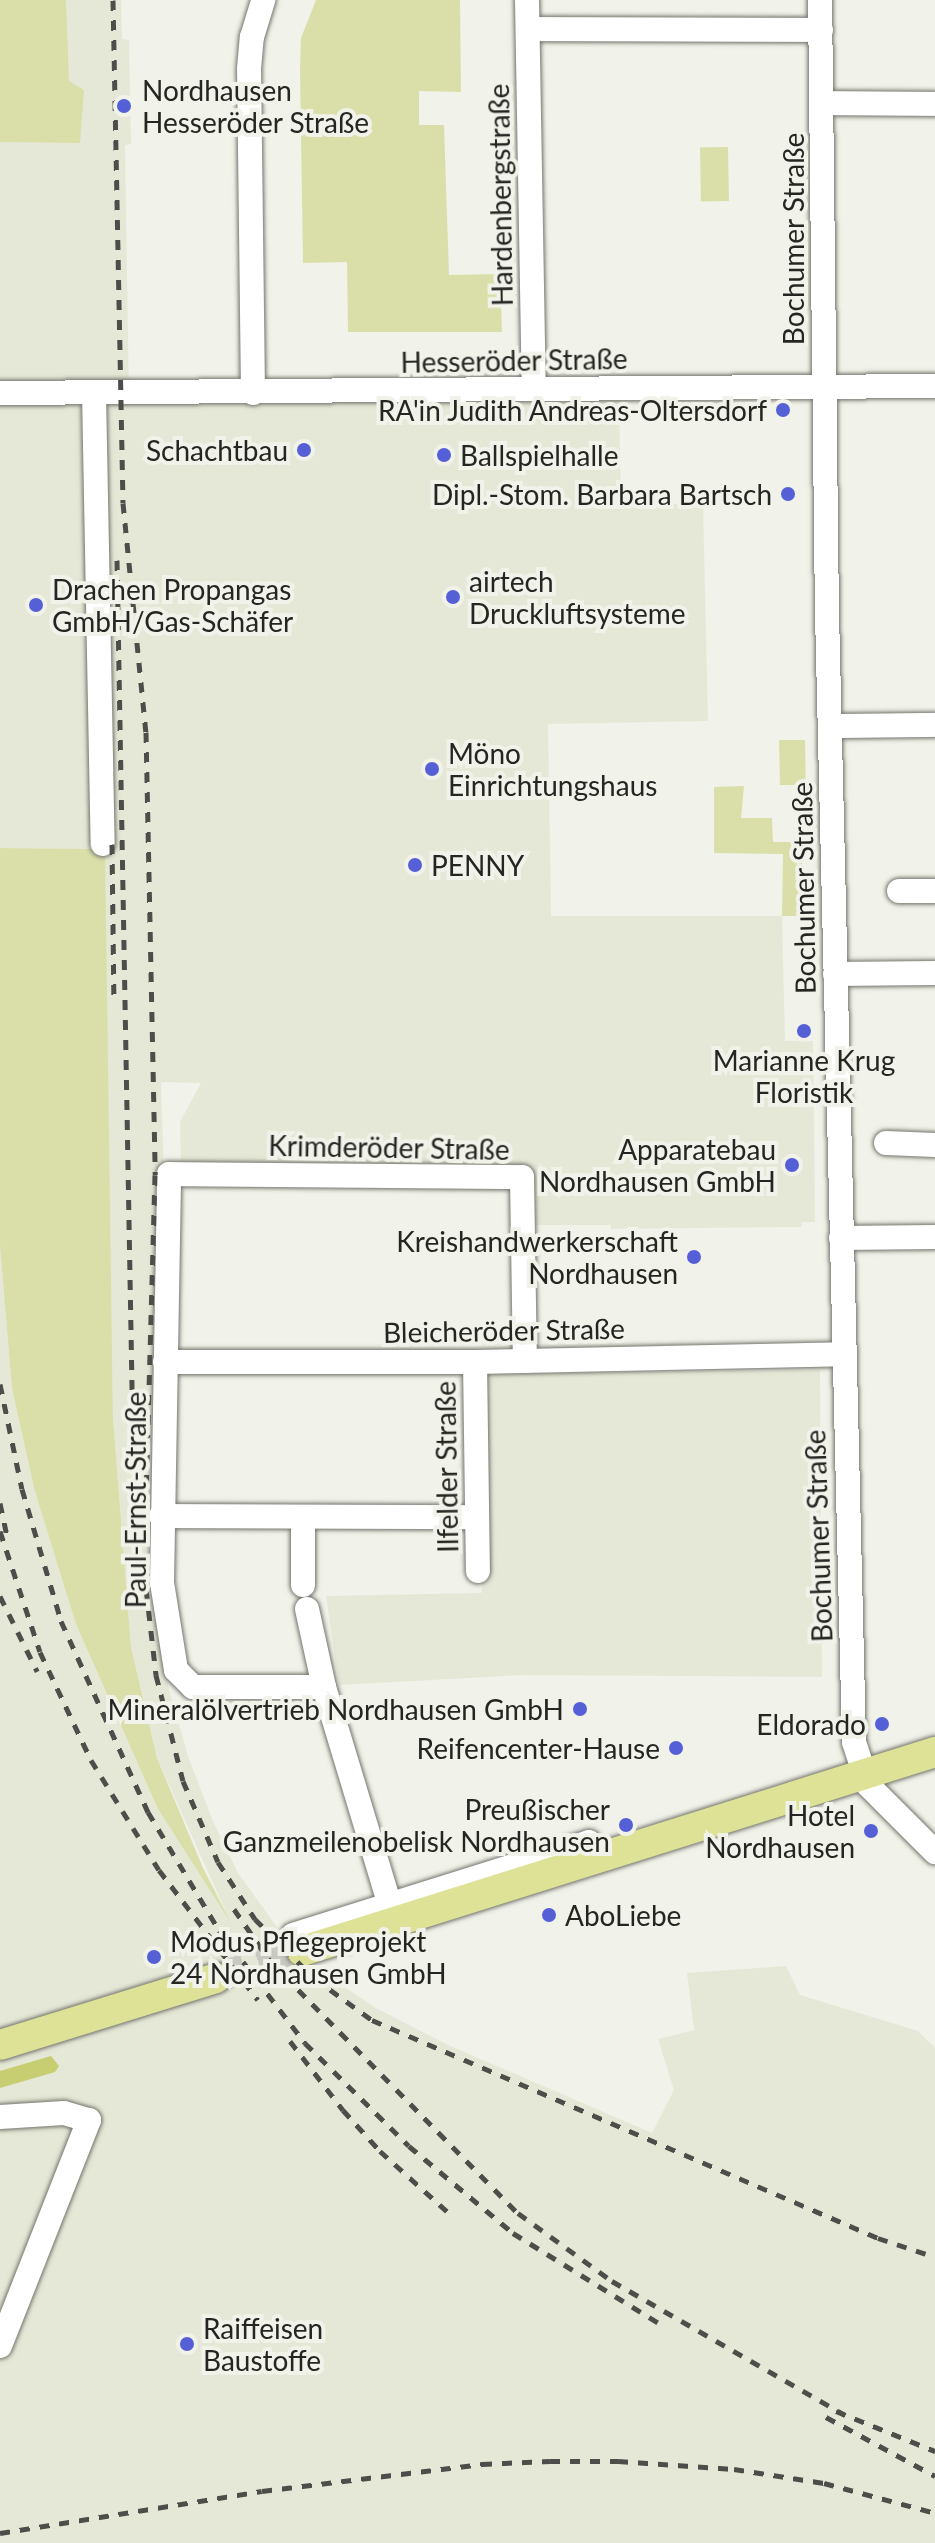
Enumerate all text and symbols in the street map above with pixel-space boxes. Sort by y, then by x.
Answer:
place label: Nordhausen Hesseröder Straße [142,73,370,139]
street label: Hardenbergstraße [481,83,519,307]
marker: Nordhausen Hesseröder Straße [113,95,135,117]
street label: Bochumer Straße [776,132,810,346]
street label: Hesseröder Straße [400,341,628,379]
place label: RA'in Judith Andreas-Oltersdorf [376,393,767,427]
marker: RA'in Judith Andreas-Oltersdorf [774,401,792,419]
place label: Schachtbau [146,433,288,467]
place label: Ballspielhalle [460,438,618,472]
marker: Schachtbau [295,441,313,459]
marker: Ballspielhalle [435,446,453,464]
place label: Dipl.-Stom. Barbara Bartsch [432,477,772,511]
marker: Dipl.-Stom. Barbara Bartsch [779,485,797,503]
place label: airtech Druckluftsysteme [469,564,686,630]
place label: Drachen Propangas GmbH/Gas-Schäfer [52,572,293,638]
marker: airtech Druckluftsysteme [444,588,462,606]
marker: Drachen Propangas GmbH/Gas-Schäfer [27,596,45,614]
place label: Möno Einrichtungshaus [448,736,657,802]
marker: Möno Einrichtungshaus [423,760,441,778]
street label: Bochumer Straße [784,781,822,995]
place label: PENNY [431,848,524,882]
marker: PENNY [406,856,424,874]
marker: Marianne Krug Floristik [795,1022,813,1040]
place label: Marianne Krug Floristik [713,1043,895,1109]
street label: Krimderöder Straße [268,1128,510,1166]
place label: Apparatebau Nordhausen GmbH [539,1132,776,1198]
marker: Apparatebau Nordhausen GmbH [783,1156,801,1174]
place label: Kreishandwerkerschaft Nordhausen [396,1224,678,1290]
marker: Kreishandwerkerschaft Nordhausen [685,1248,703,1266]
street label: Bleicheröder Straße [382,1311,626,1349]
street label: Ilfelder Straße [428,1381,464,1553]
street label: Paul-Ernst-Straße [118,1392,152,1608]
street label: Bochumer Straße [797,1429,839,1643]
place label: Mineralölvertrieb Nordhausen GmbH [108,1692,564,1726]
marker: Mineralölvertrieb Nordhausen GmbH [571,1700,589,1718]
place label: Eldorado [756,1707,866,1741]
marker: Eldorado [873,1715,891,1733]
place label: Reifencenter-Hause [417,1731,660,1765]
marker: Reifencenter-Hause [667,1739,685,1757]
place label: Preußischer Ganzmeilenobelisk Nordhausen [223,1792,610,1858]
place label: Hotel Nordhausen [705,1798,855,1864]
marker: Preußischer Ganzmeilenobelisk Nordhausen [617,1816,635,1834]
marker: Hotel Nordhausen [862,1822,880,1840]
place label: AboLiebe [565,1898,681,1932]
marker: AboLiebe [540,1906,558,1924]
place label: Modus Pflegeprojekt 24 Nordhausen GmbH [170,1924,447,1990]
marker: Modus Pflegeprojekt 24 Nordhausen GmbH [145,1948,163,1966]
place label: Raiffeisen Baustoffe [203,2311,323,2377]
marker: Raiffeisen Baustoffe [178,2335,196,2353]

